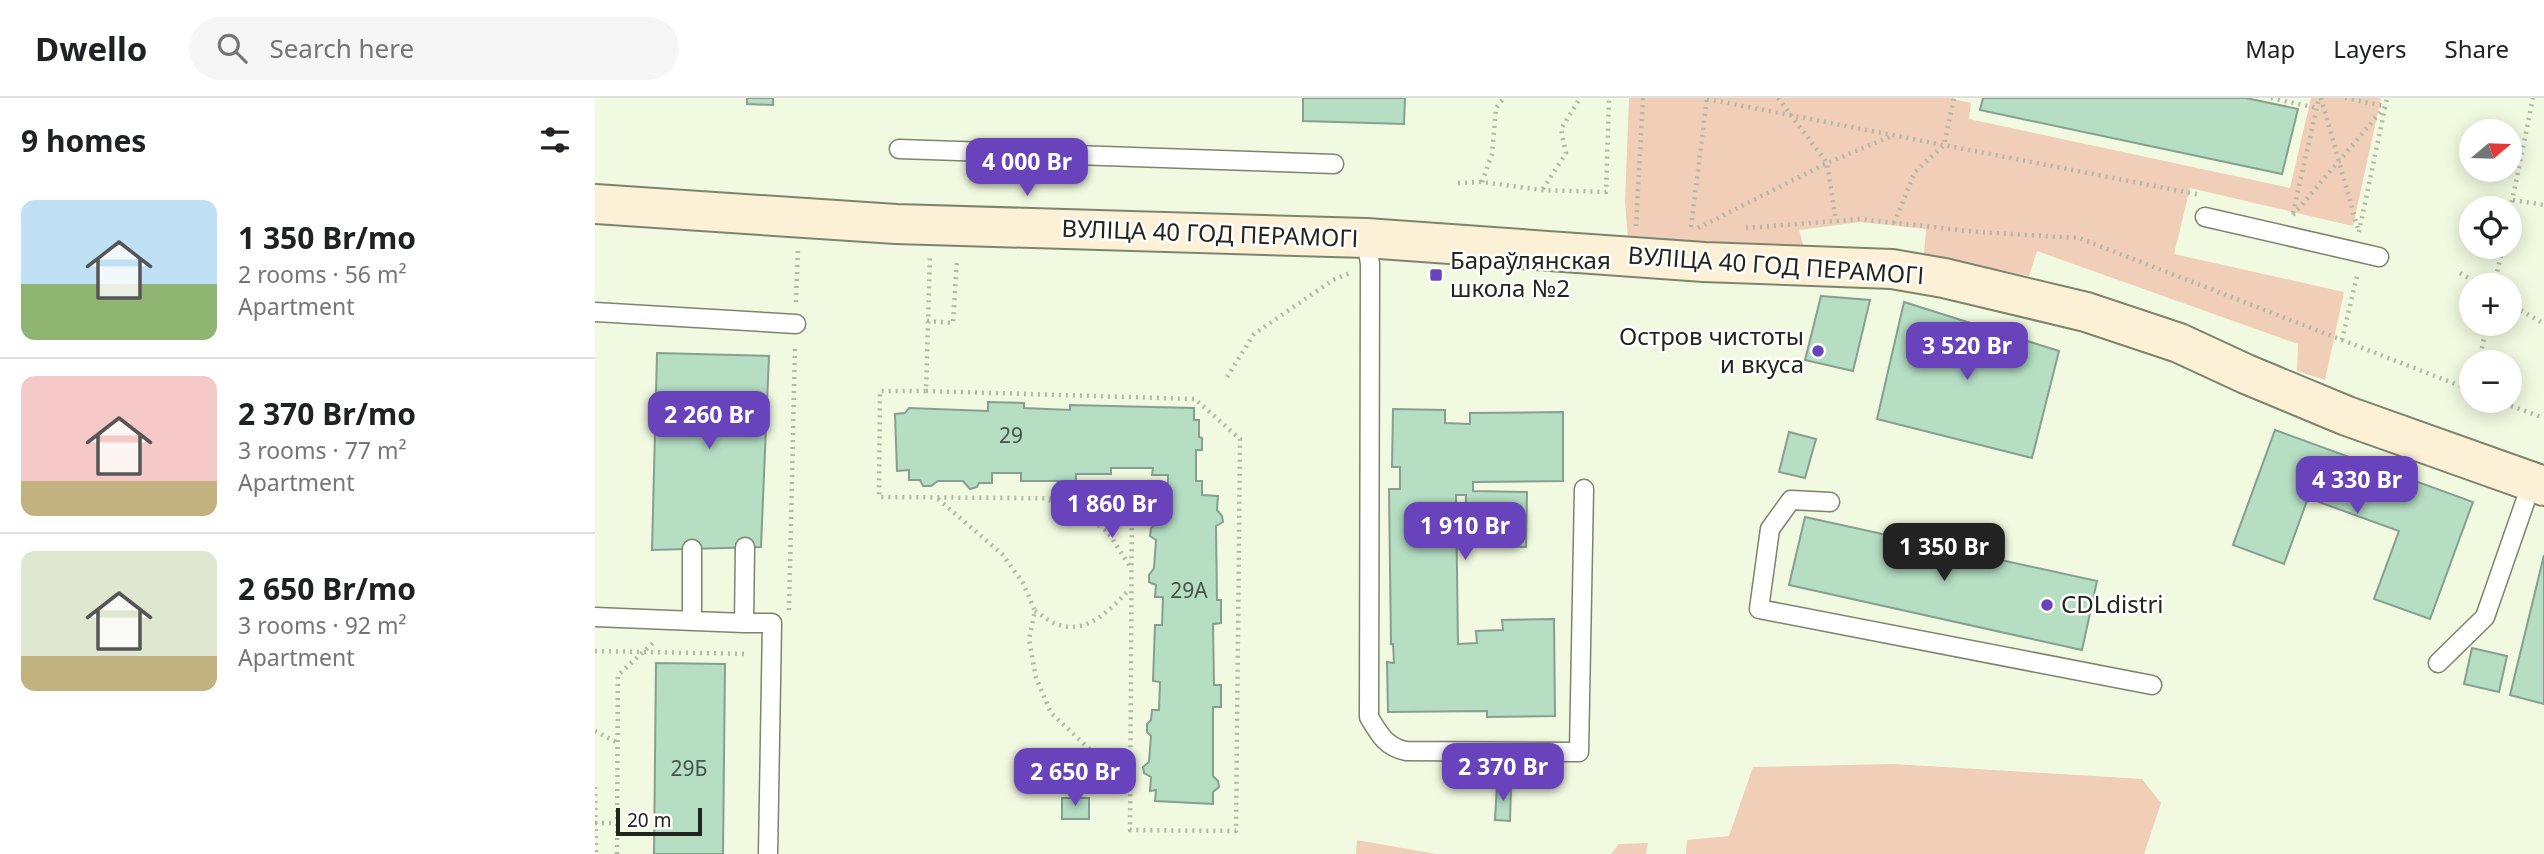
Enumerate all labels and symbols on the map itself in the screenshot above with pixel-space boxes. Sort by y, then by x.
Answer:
north arrow [2459,119,2522,182]
pin: 4 000 Br [955,139,1099,198]
street label: ВУЛІЦА 40 ГОД ПЕРАМОГІ [1061,211,1359,254]
street label: ВУЛІЦА 40 ГОД ПЕРАМОГІ [1627,238,1925,291]
place label: Бараўлянская школа №2 [1450,243,1611,304]
marker: Бараўлянская школа №2 [1428,267,1444,283]
place label: Остров чистоты и вкуса [1619,319,1804,380]
pin: 3 520 Br [1895,322,2039,382]
marker: Остров чистоты и вкуса [1810,343,1826,359]
pin: 2 260 Br [637,392,781,451]
house number: 29 [999,421,1023,449]
pin: 4 330 Br [2285,456,2429,516]
pin: 1 860 Br [1040,480,1184,540]
pin: 1 910 Br [1393,503,1537,562]
pin: 1 350 Br [1872,524,2016,583]
house number: 29А [1170,576,1208,604]
place label: CDLdistri [2061,587,2163,620]
marker: CDLdistri [2039,597,2055,613]
pin: 2 370 Br [1431,744,1575,803]
pin: 2 650 Br [1003,748,1147,808]
house number: 29Б [671,754,707,782]
scale bar [616,805,702,837]

